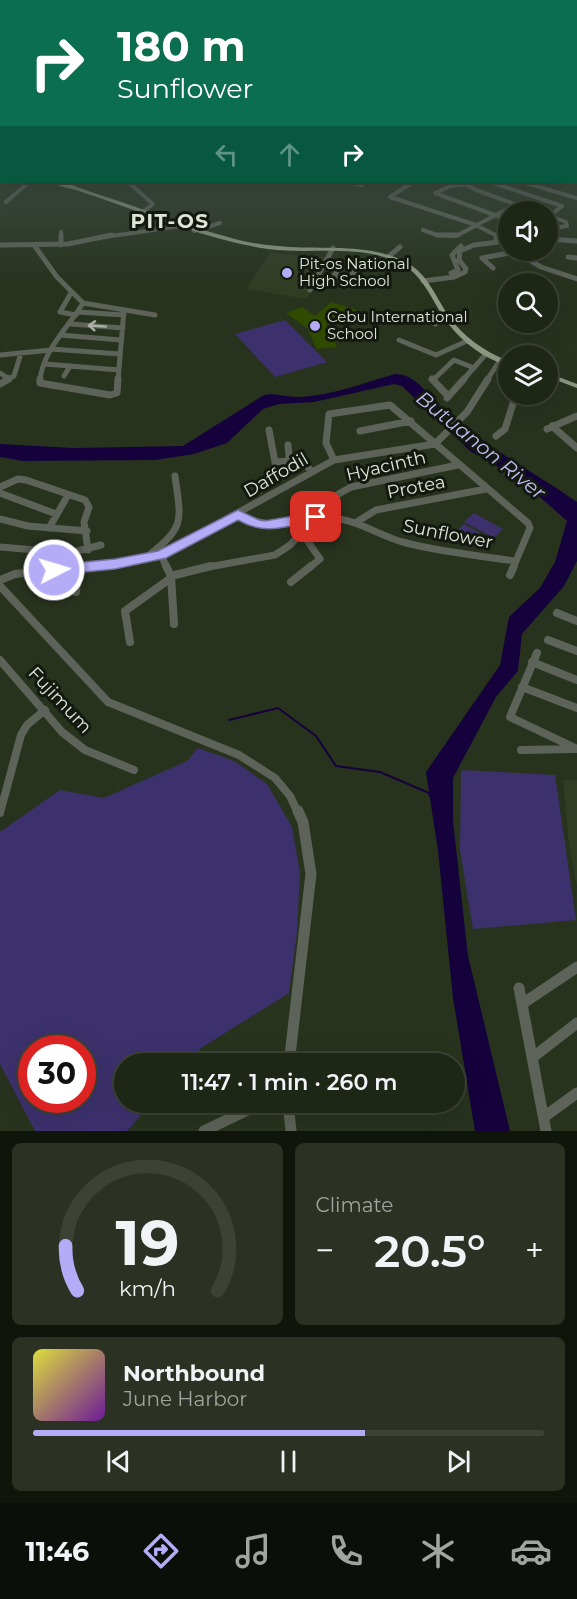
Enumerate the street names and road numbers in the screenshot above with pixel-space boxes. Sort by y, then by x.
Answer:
street label: Hyacinth [344,446,428,486]
street label: Daffodil [240,448,312,502]
street label: Protea [385,471,447,503]
street label: Sunflower [401,515,495,553]
street label: Fujimum [24,662,96,738]

